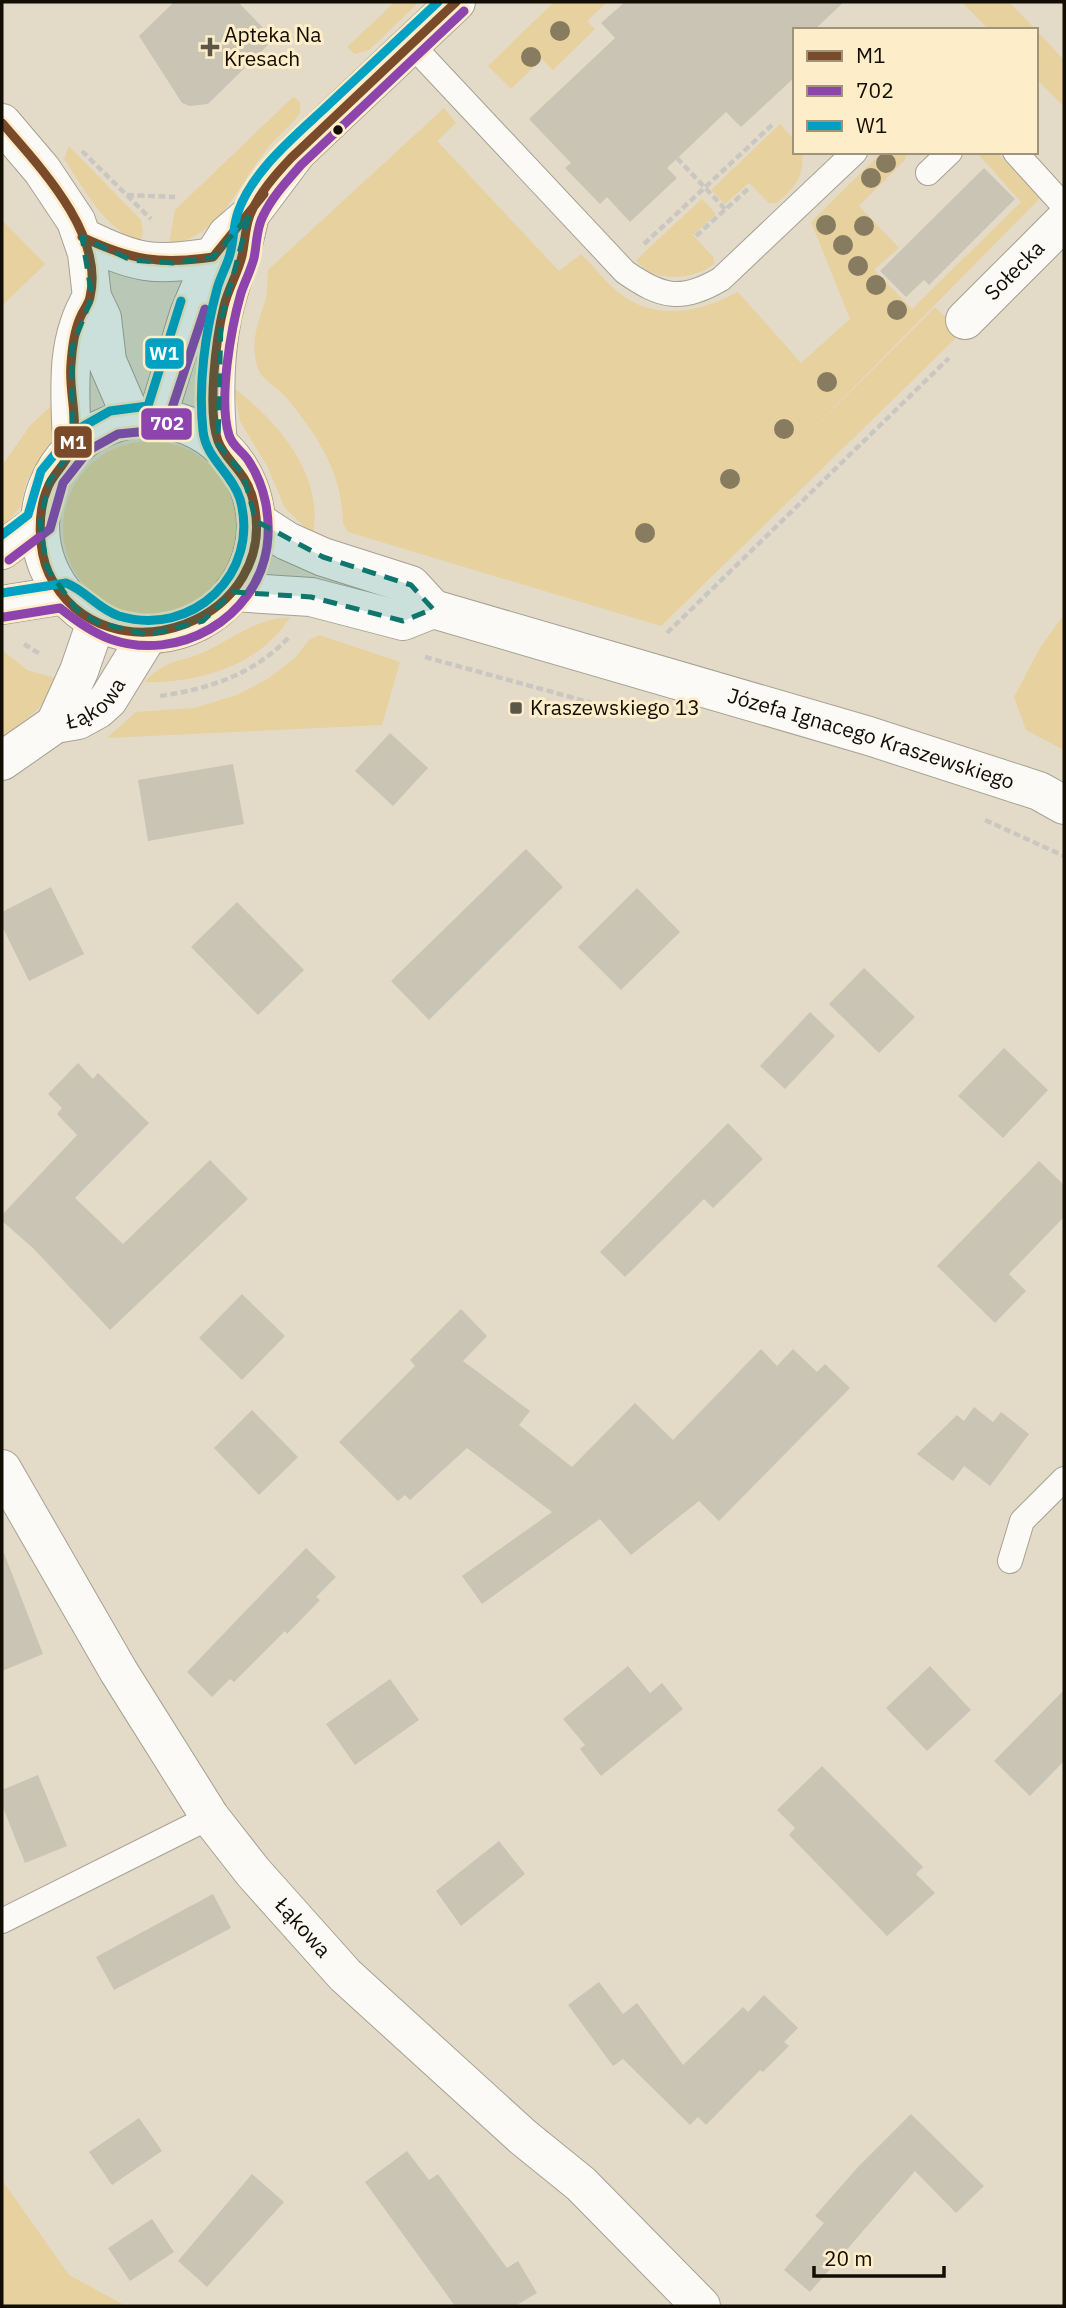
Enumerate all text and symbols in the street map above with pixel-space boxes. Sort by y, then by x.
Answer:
place label: Apteka Na Kresach [224,20,322,72]
legend [793,28,1038,154]
marker: Apteka Na Kresach [202,39,218,55]
text: M1 [856,41,886,69]
text: 702 [856,76,894,104]
text: W1 [856,111,887,139]
unlabelled marker [331,123,345,137]
street label: Sołecka [978,234,1050,306]
line badge: W1 [144,337,185,370]
text: W1 [149,341,180,365]
line badge: 702 [140,407,193,441]
text: 702 [150,411,184,435]
line badge: M1 [53,425,93,459]
text: M1 [60,430,87,454]
street label: Łąkowa [63,672,131,735]
street label: Józefa Ignacego Kraszewskiego [725,681,1018,795]
place label: Kraszewskiego 13 [530,693,700,721]
marker: Kraszewskiego 13 [508,700,524,716]
street label: Łąkowa [269,1890,338,1963]
scale bar [814,2234,944,2278]
text: 20 m [824,2244,873,2272]

